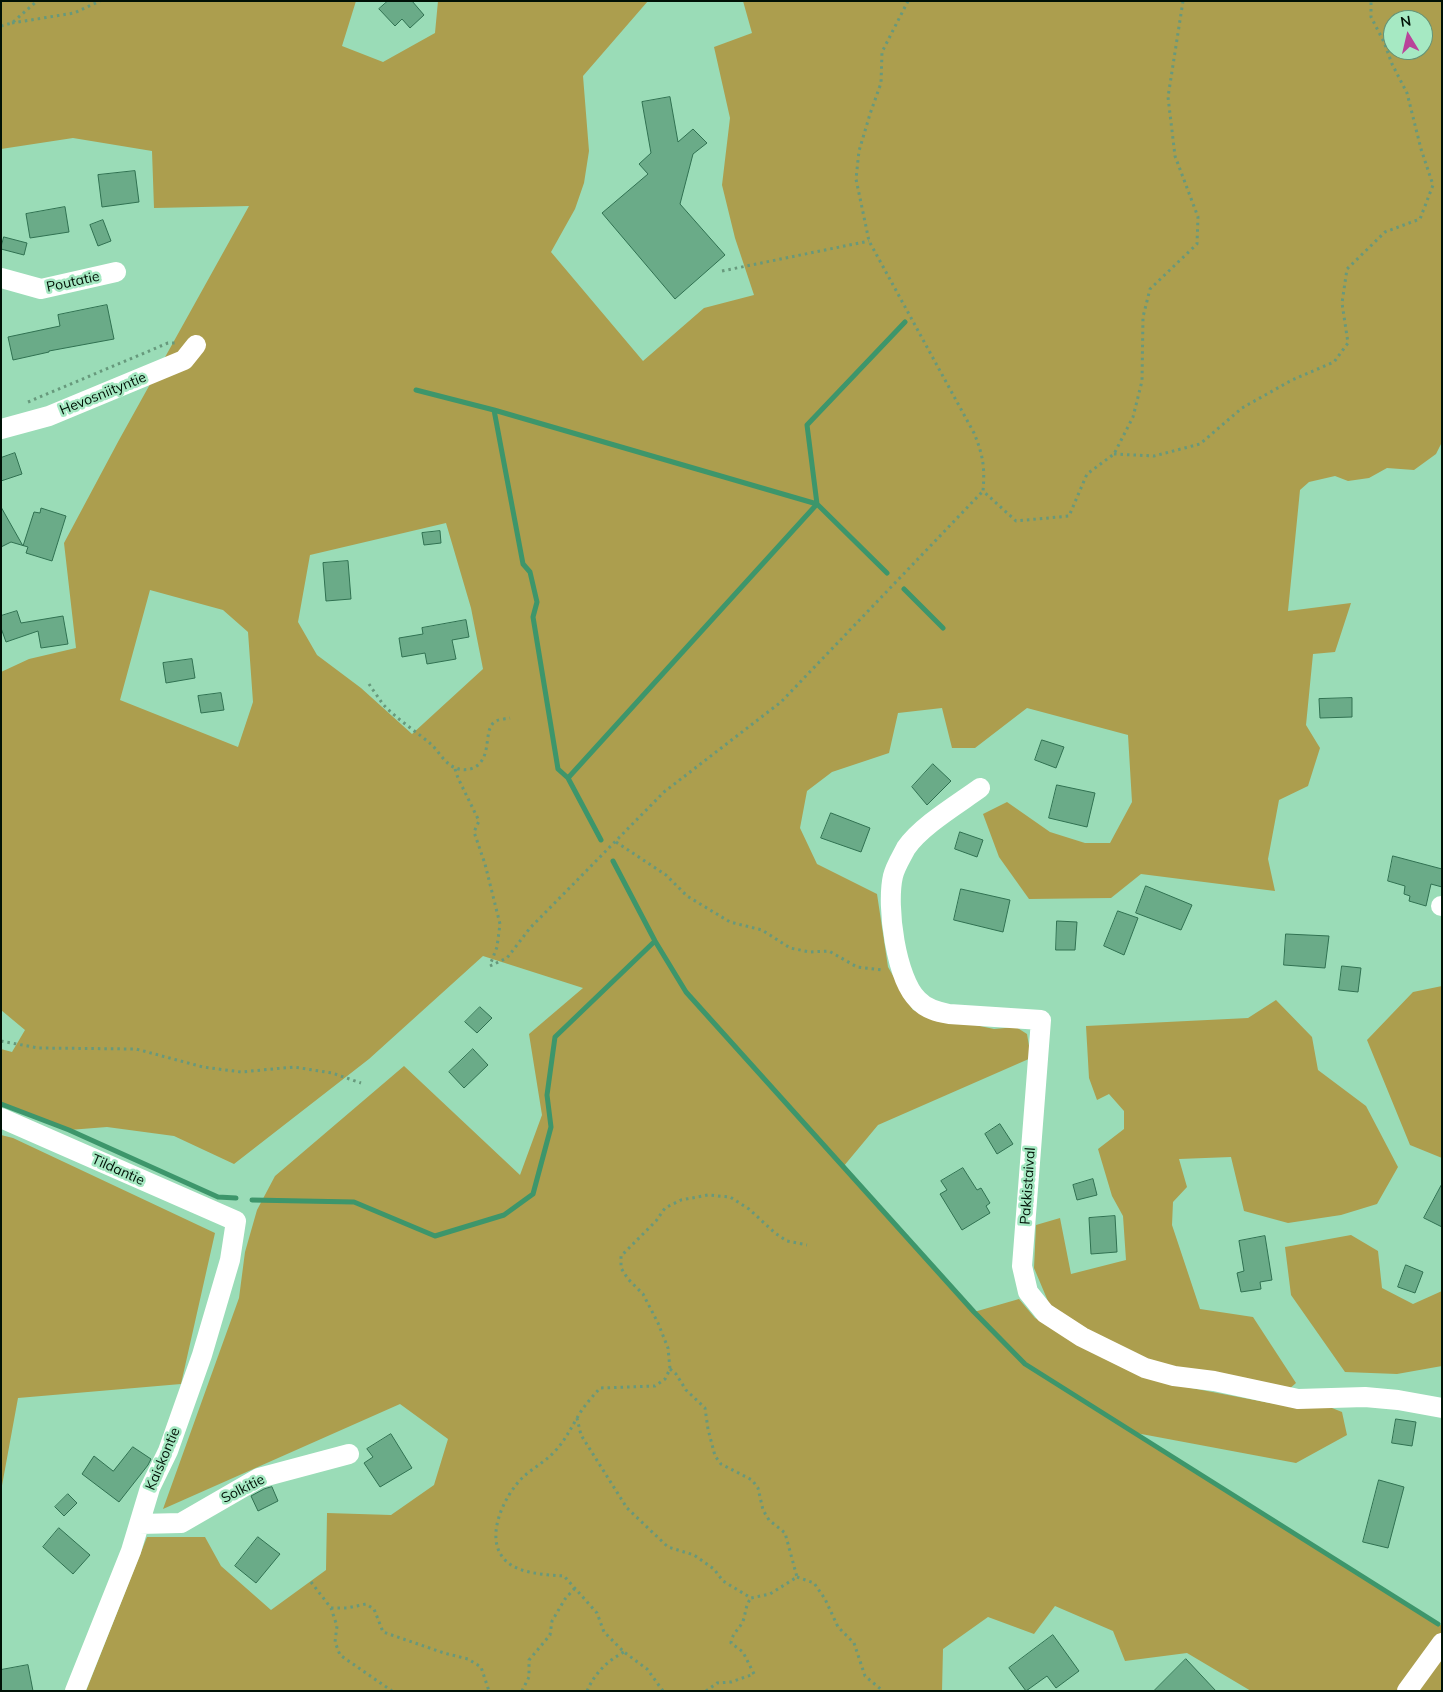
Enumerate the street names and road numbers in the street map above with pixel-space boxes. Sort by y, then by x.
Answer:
street label: Poutatie [45,268,101,296]
street label: Hevosniityntie [57,369,149,419]
street label: Pakkistaival [1017,1147,1039,1225]
street label: Tildantie [89,1151,147,1189]
street label: Kaiskontie [142,1425,184,1493]
street label: Solkitie [218,1471,268,1507]

